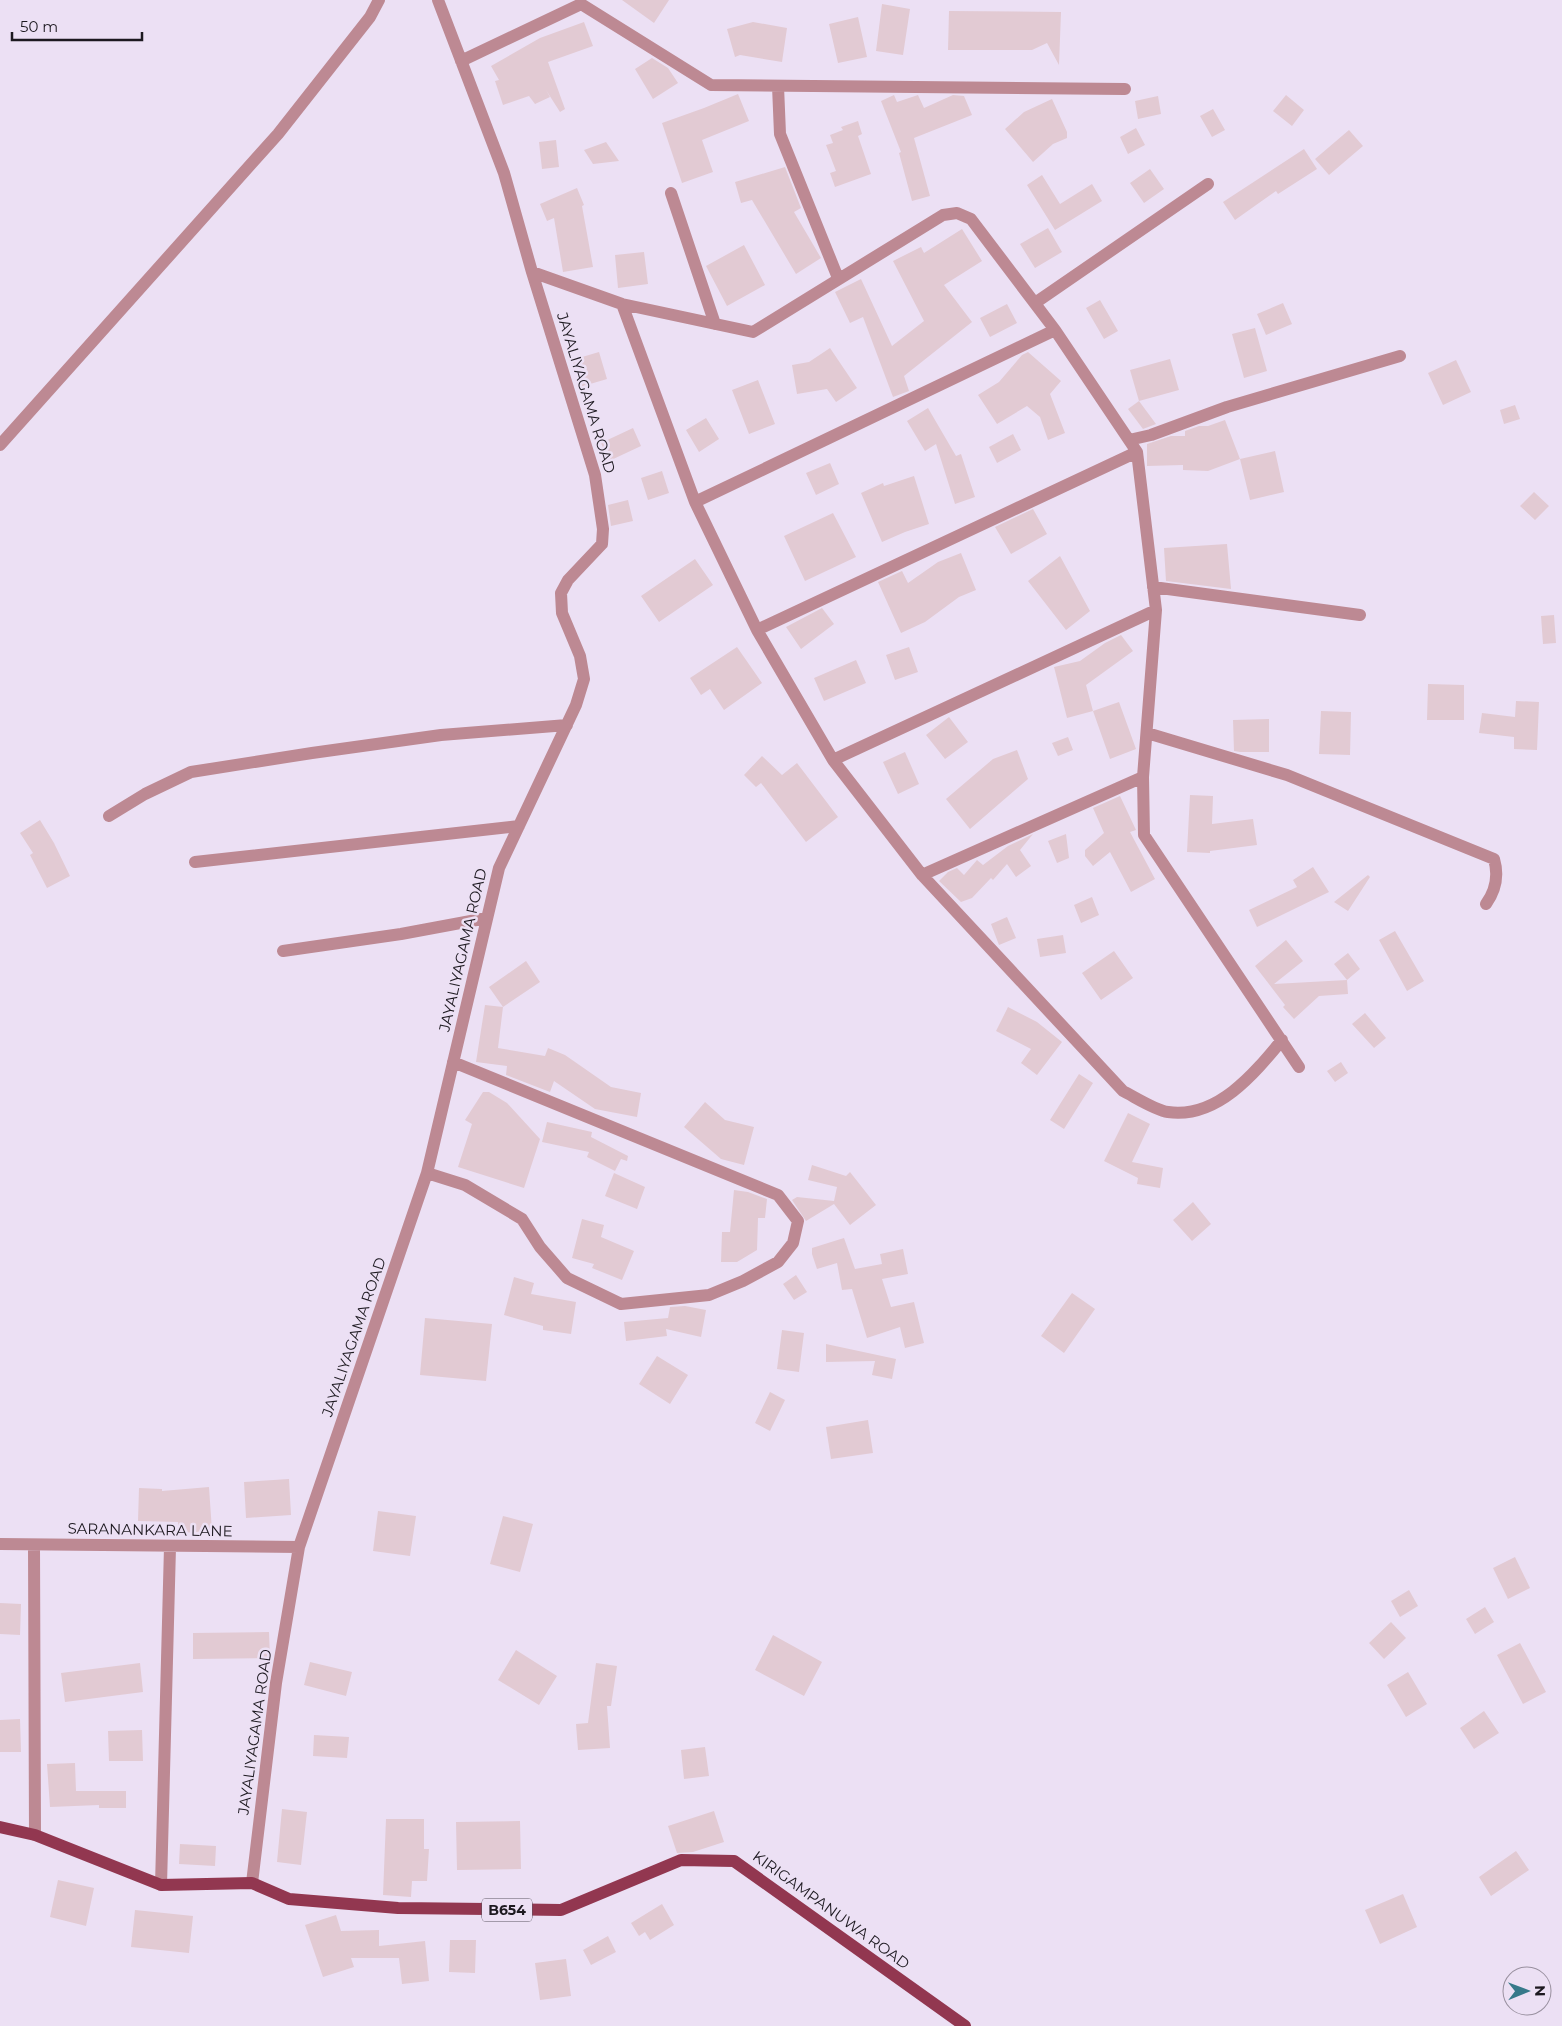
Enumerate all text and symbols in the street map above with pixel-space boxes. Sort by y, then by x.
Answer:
scale bar [12,10,142,42]
text: 50 m [20,17,58,36]
street label: JAYALIYAGAMA ROAD [553,309,620,476]
street label: JAYALIYAGAMA ROAD [434,866,491,1034]
street label: JAYALIYAGAMA ROAD [317,1255,390,1420]
street label: SARANANKARA LANE [67,1519,233,1540]
street label: JAYALIYAGAMA ROAD [233,1648,276,1817]
street label: KIRIGAMPANUWA ROAD [749,1846,913,1973]
road number: B654 [482,1898,532,1922]
north arrow [1502,1966,1552,2016]
text: N [1531,1985,1549,1997]

